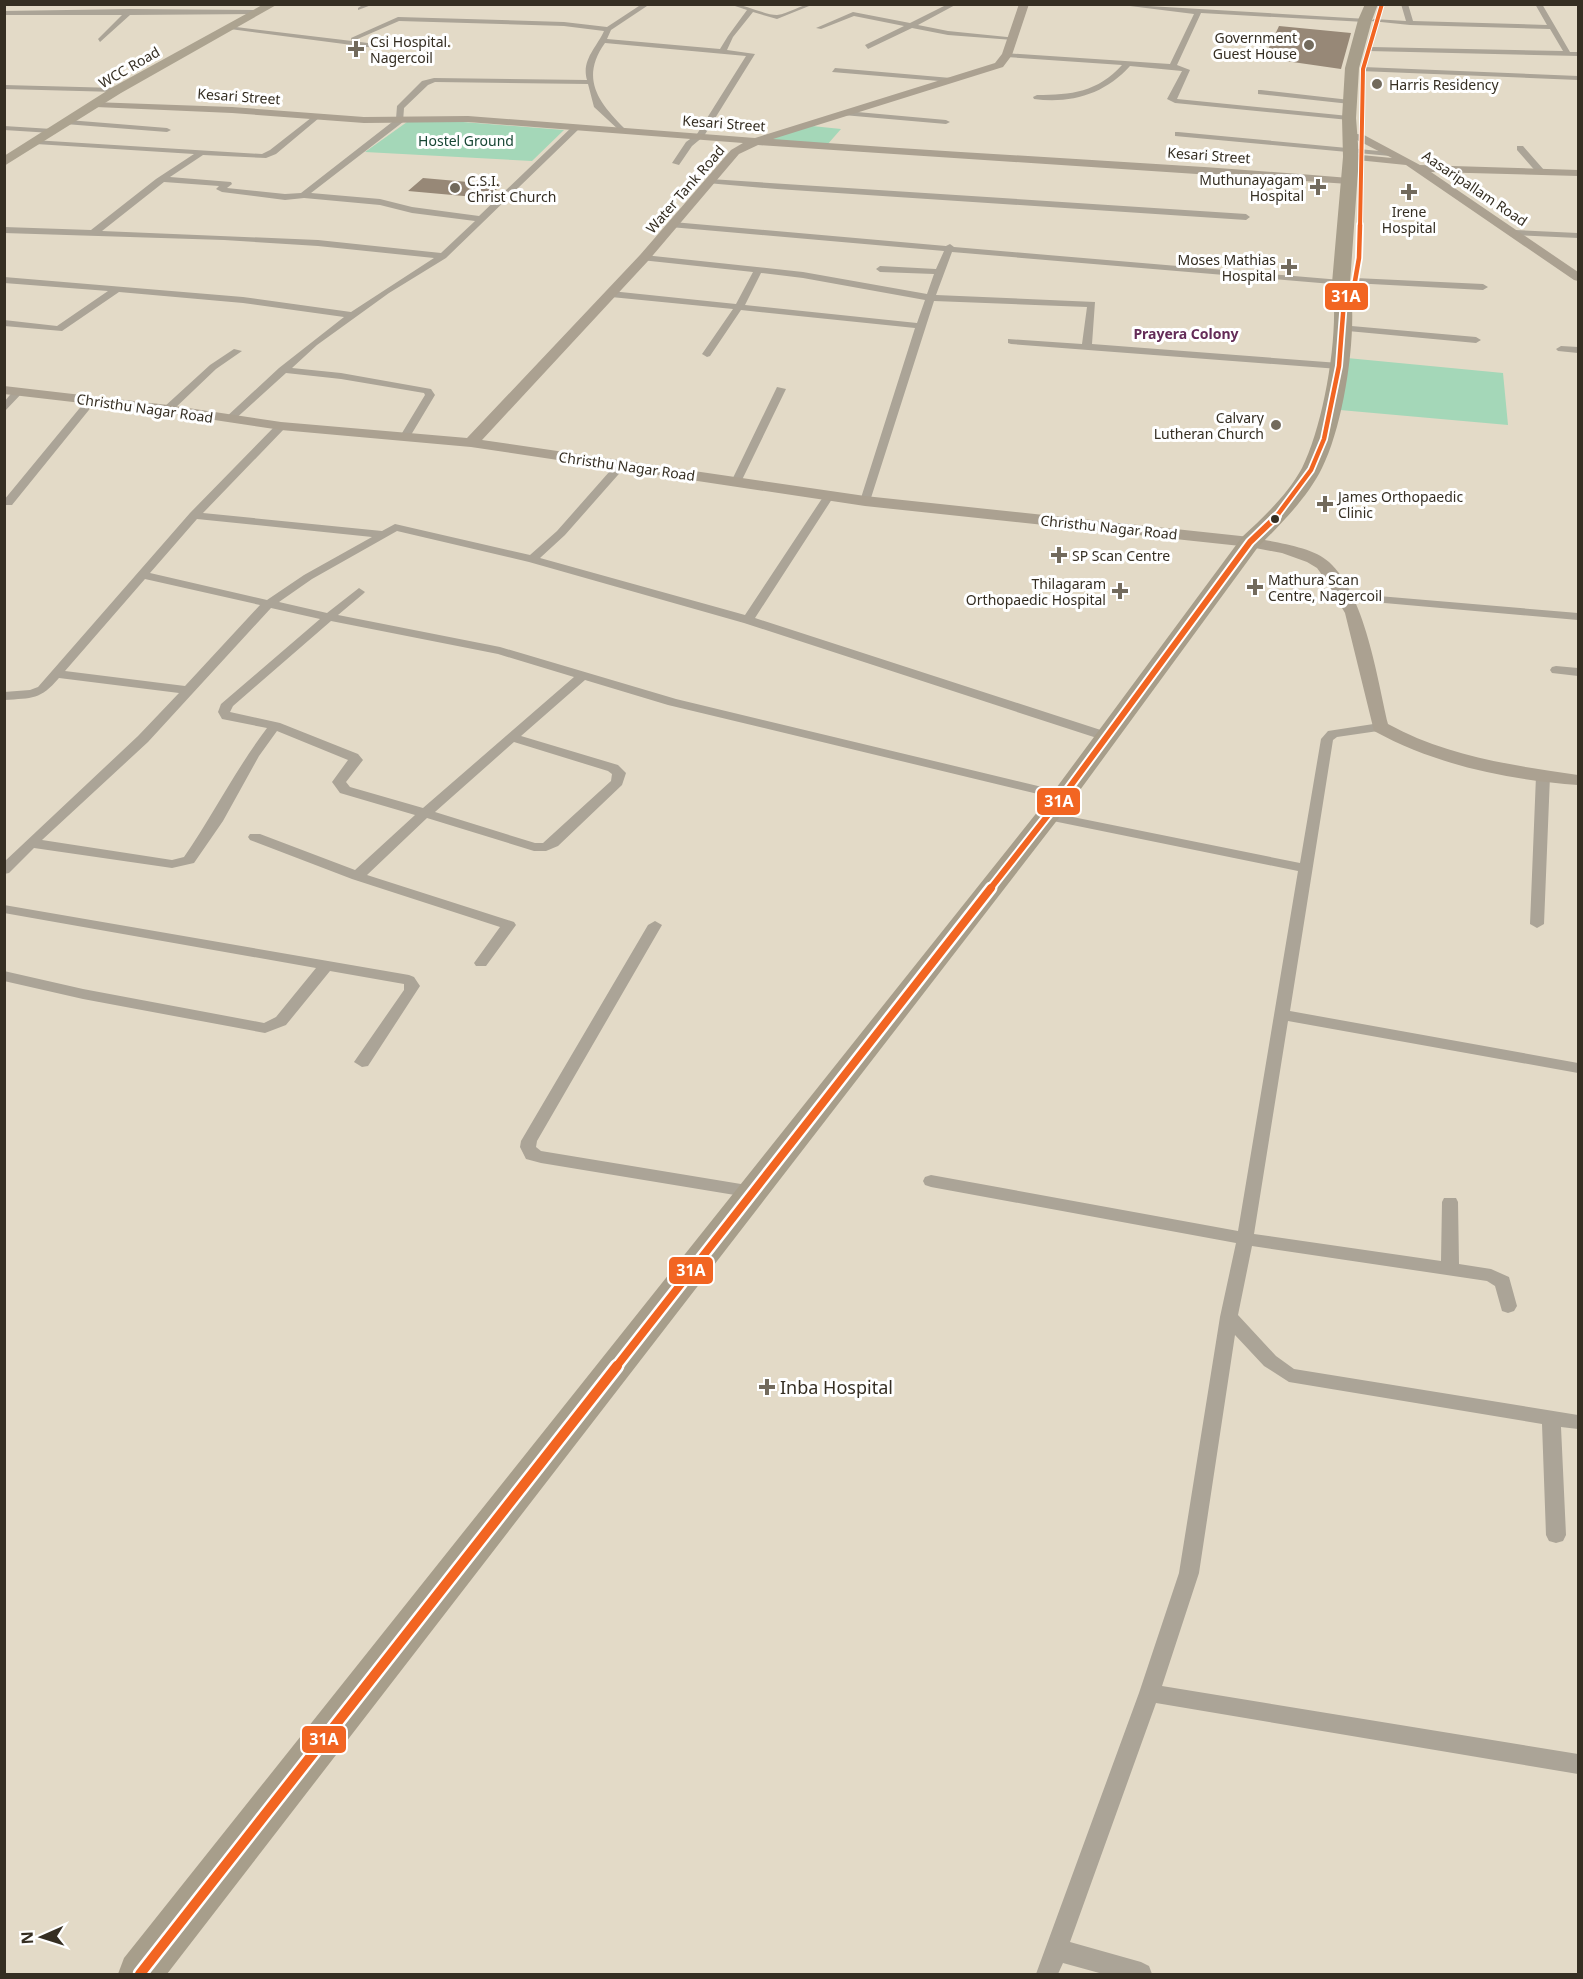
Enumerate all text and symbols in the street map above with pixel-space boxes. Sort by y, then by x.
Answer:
place label: Government Guest House [1213,28,1297,63]
place label: Csi Hospital. Nagercoil [370,32,451,67]
marker: Government Guest House [1302,38,1316,52]
marker: Csi Hospital. Nagercoil [347,40,365,58]
street label: WCC Road [95,42,163,92]
place label: Harris Residency [1389,75,1500,94]
marker: Harris Residency [1370,77,1384,91]
street label: Kesari Street [197,84,281,108]
street label: Kesari Street [682,111,766,135]
park label: Hostel Ground [418,131,514,150]
street label: Water Tank Road [641,141,729,237]
street label: Kesari Street [1167,143,1251,167]
street label: Aasaripallam Road [1419,146,1531,230]
place label: Muthunayagam Hospital [1199,170,1304,205]
place label: C.S.I. Christ Church [467,171,556,206]
marker: Muthunayagam Hospital [1309,178,1327,196]
marker: C.S.I. Christ Church [448,181,462,195]
marker: Irene Hospital [1400,183,1418,201]
place label: Irene Hospital [1382,202,1436,237]
place label: Moses Mathias Hospital [1177,250,1276,285]
marker: Moses Mathias Hospital [1280,258,1298,276]
line badge: 31A [1324,282,1369,311]
text: 31A [1331,285,1362,307]
district label: Prayera Colony [1133,324,1239,343]
street label: Christhu Nagar Road [76,389,214,427]
place label: Calvary Lutheran Church [1154,408,1265,443]
marker: Calvary Lutheran Church [1269,418,1283,432]
street label: Christhu Nagar Road [558,447,696,485]
place label: James Orthopaedic Clinic [1336,487,1463,522]
marker: James Orthopaedic Clinic [1316,495,1334,513]
street label: Christhu Nagar Road [1040,510,1178,544]
unlabelled marker [1269,513,1281,525]
marker: SP Scan Centre [1050,546,1068,564]
place label: SP Scan Centre [1072,546,1170,565]
place label: Mathura Scan Centre, Nagercoil [1268,570,1382,605]
place label: Thilagaram Orthopaedic Hospital [966,574,1106,609]
marker: Mathura Scan Centre, Nagercoil [1246,578,1264,596]
marker: Thilagaram Orthopaedic Hospital [1111,582,1129,600]
line badge: 31A [1036,787,1081,816]
text: 31A [1044,790,1075,812]
line badge: 31A [668,1256,714,1285]
text: 31A [676,1259,707,1281]
place label: Inba Hospital [780,1375,893,1399]
marker: Inba Hospital [758,1378,776,1396]
line badge: 31A [301,1725,347,1754]
text: 31A [309,1728,340,1750]
north arrow [12,1907,72,1967]
text: N [16,1931,38,1945]

